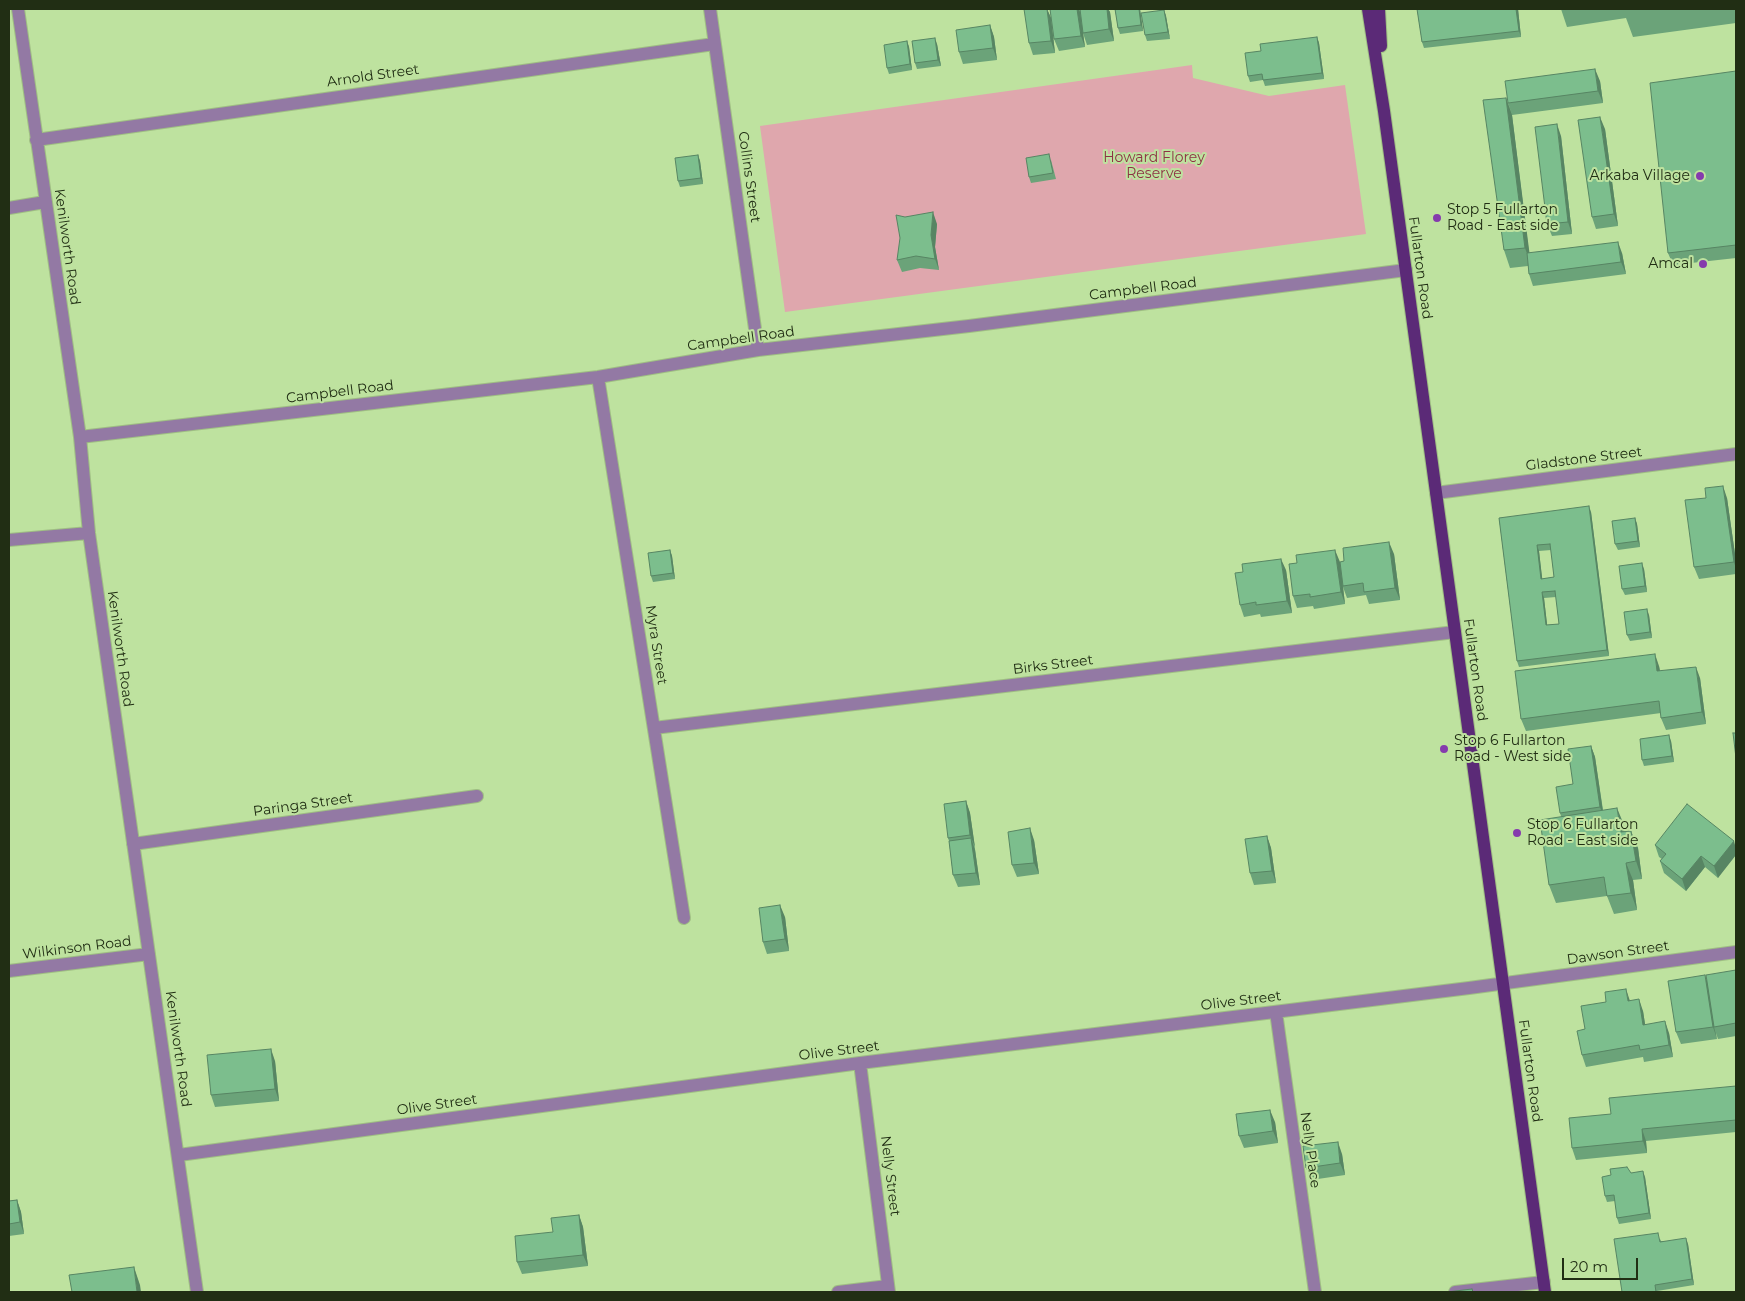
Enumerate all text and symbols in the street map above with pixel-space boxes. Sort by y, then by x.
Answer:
street label: Arnold Street [326,61,420,91]
street label: Collins Street [734,130,764,224]
park label: Howard Florey Reserve [1103,150,1205,182]
place label: Arkaba Village [1589,168,1690,184]
marker: Arkaba Village [1694,170,1706,182]
street label: Kenilworth Road [51,188,83,306]
place label: Stop 5 Fullarton Road - East side [1447,202,1559,234]
marker: Stop 5 Fullarton Road - East side [1431,212,1443,224]
street label: Fullarton Road [1404,216,1436,320]
place label: Amcal [1648,256,1693,272]
marker: Amcal [1697,258,1709,270]
street label: Campbell Road [1088,274,1198,304]
street label: Campbell Road [686,323,796,355]
street label: Campbell Road [285,377,395,407]
street label: Gladstone Street [1525,444,1643,474]
street label: Kenilworth Road [104,590,136,708]
street label: Myra Street [641,604,671,686]
street label: Fullarton Road [1459,618,1491,722]
street label: Birks Street [1012,652,1094,678]
place label: Stop 6 Fullarton Road - West side [1454,733,1571,766]
marker: Stop 6 Fullarton Road - West side [1438,743,1450,755]
street label: Paringa Street [252,790,354,820]
place label: Stop 6 Fullarton Road - East side [1527,817,1639,850]
marker: Stop 6 Fullarton Road - East side [1511,827,1523,839]
street label: Wilkinson Road [21,933,133,963]
street label: Dawson Street [1566,938,1670,968]
street label: Olive Street [1200,988,1282,1014]
street label: Kenilworth Road [162,990,194,1108]
street label: Fullarton Road [1514,1019,1546,1123]
street label: Olive Street [798,1038,880,1064]
street label: Olive Street [396,1091,478,1119]
street label: Nelly Place [1296,1111,1324,1189]
street label: Nelly Street [877,1135,903,1217]
scale bar [1565,1248,1641,1280]
text: 20 m [1570,1257,1608,1276]

